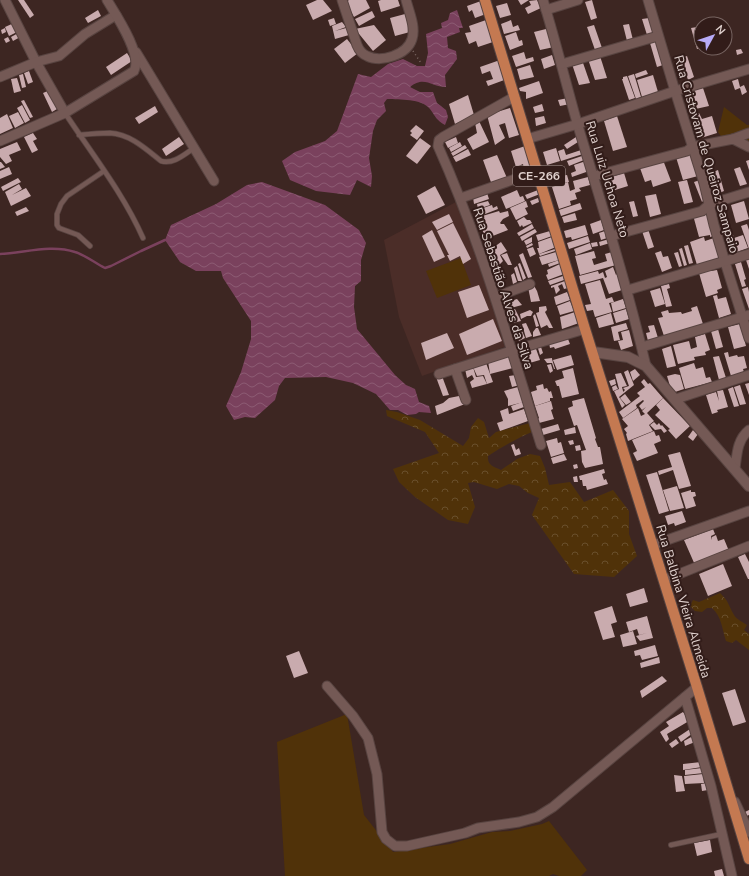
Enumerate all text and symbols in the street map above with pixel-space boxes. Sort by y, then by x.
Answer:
north arrow [693,16,733,56]
text: N [712,22,729,38]
street label: Rua Cristovam de Queiroz Sampaio [669,53,743,255]
street label: Rua Luiz Uchoa Neto [581,119,633,240]
road number: CE-266 [513,166,565,186]
street label: Rua Sebastião Alves da Silva [468,205,538,371]
street label: Rua Balbina Vieira Almeida [651,522,715,680]

